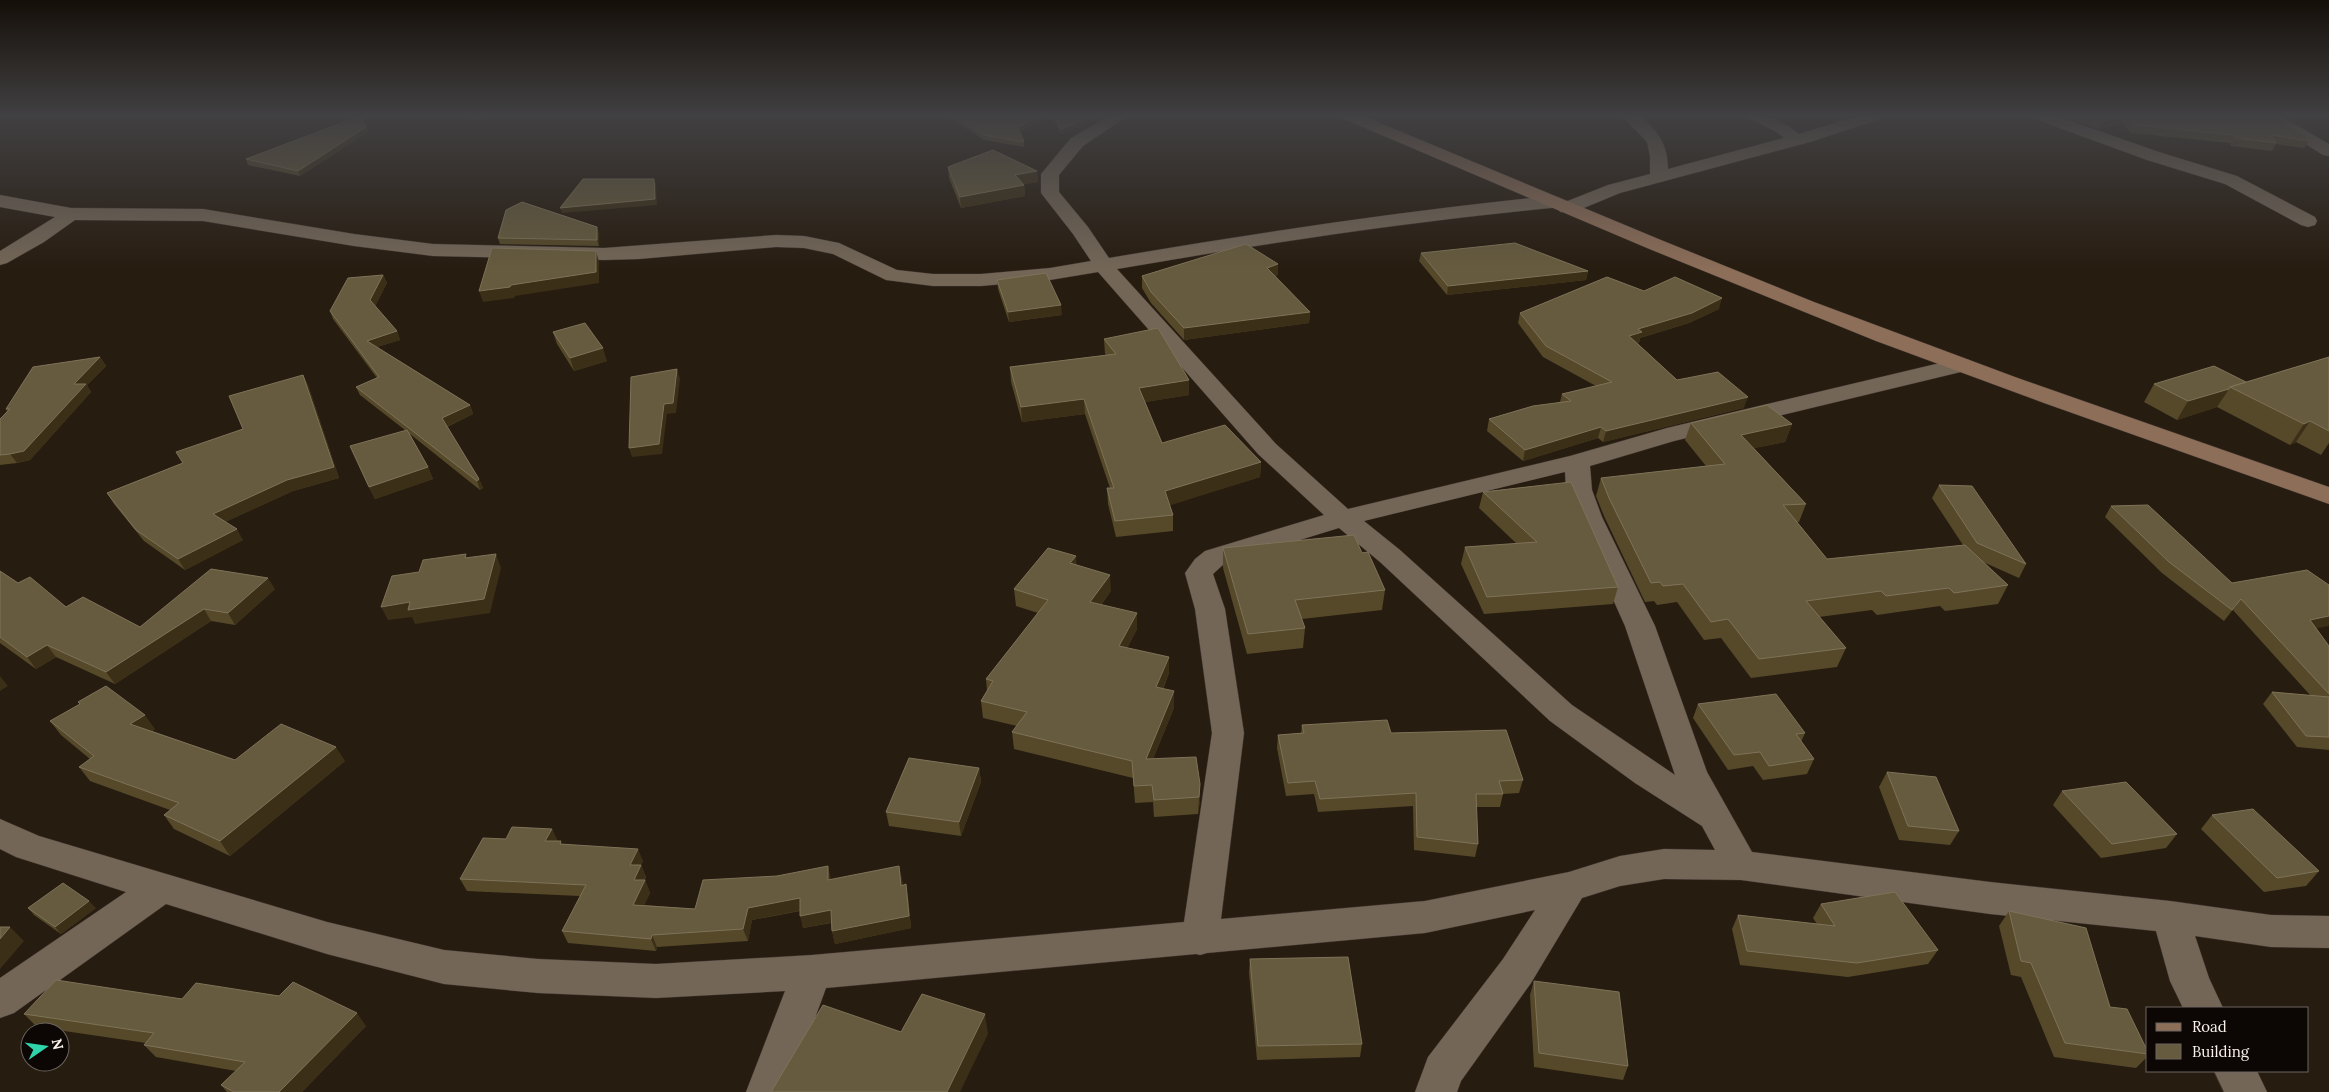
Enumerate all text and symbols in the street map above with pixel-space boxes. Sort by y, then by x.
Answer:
legend [2146,1007,2309,1072]
text: Road [2192,1017,2227,1036]
north arrow [20,1022,70,1072]
text: N [48,1037,68,1052]
text: Building [2192,1042,2250,1061]

